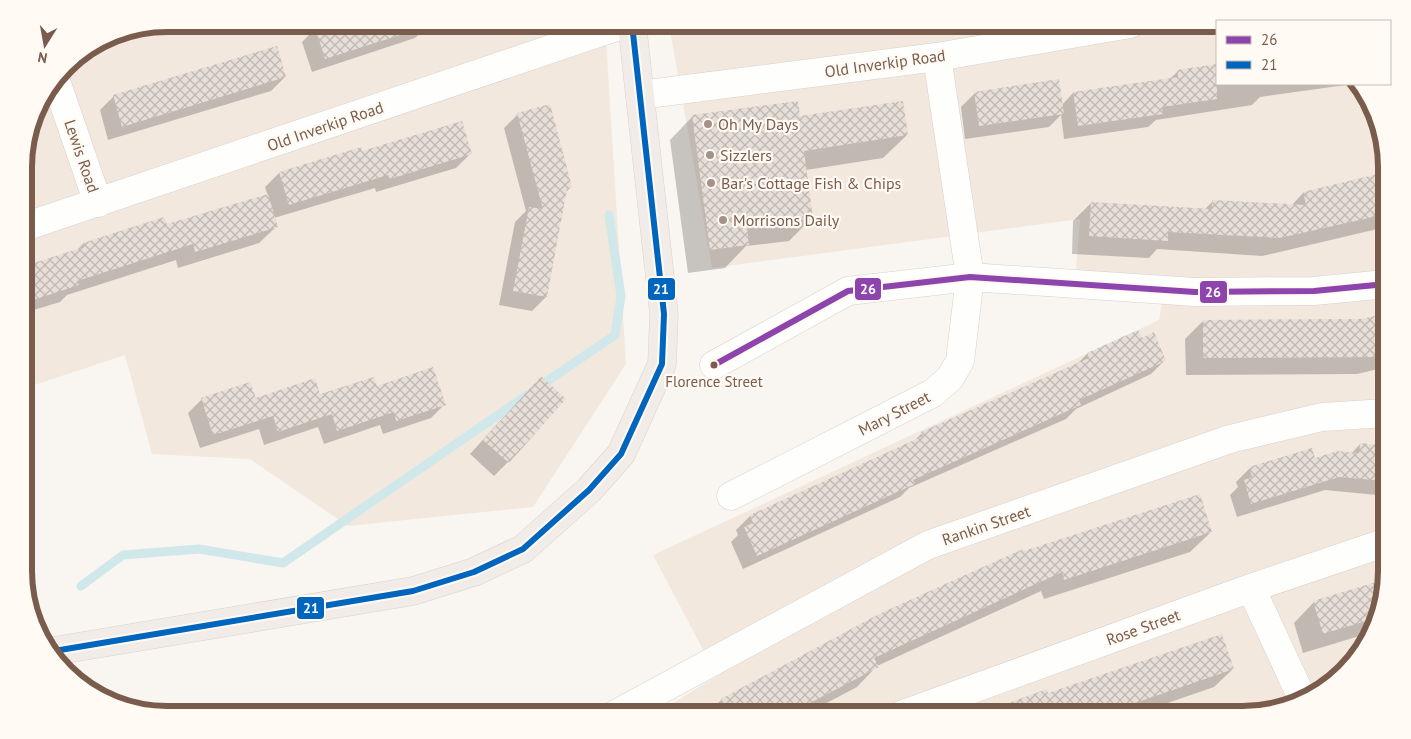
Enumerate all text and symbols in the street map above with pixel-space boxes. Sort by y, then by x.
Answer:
north arrow [20,20,70,70]
legend [1216,20,1391,85]
text: 26 [1261,30,1277,49]
street label: Old Inverkip Road [823,45,947,81]
text: N [36,48,49,67]
text: 21 [1261,55,1277,74]
street label: Old Inverkip Road [264,97,386,155]
place label: Oh My Days [718,114,799,134]
street label: Lewis Road [60,117,104,195]
marker: Oh My Days [702,118,714,130]
place label: Sizzlers [720,145,772,165]
marker: Sizzlers [704,149,716,161]
place label: Bar's Cottage Fish & Chips [721,173,902,193]
marker: Bar's Cottage Fish & Chips [705,177,717,189]
place label: Morrisons Daily [733,210,840,230]
marker: Morrisons Daily [717,214,729,226]
line badge: 21 [647,277,676,301]
line badge: 26 [854,277,882,301]
text: 21 [653,280,669,298]
text: 26 [860,280,876,298]
line badge: 26 [1199,280,1228,304]
text: 26 [1205,283,1221,301]
marker: Florence Street [709,360,719,370]
place label: Florence Street [665,372,763,391]
street label: Mary Street [855,386,934,440]
street label: Rankin Street [939,500,1033,549]
line badge: 21 [296,596,325,620]
text: 21 [303,599,319,617]
street label: Rose Street [1103,604,1183,650]

